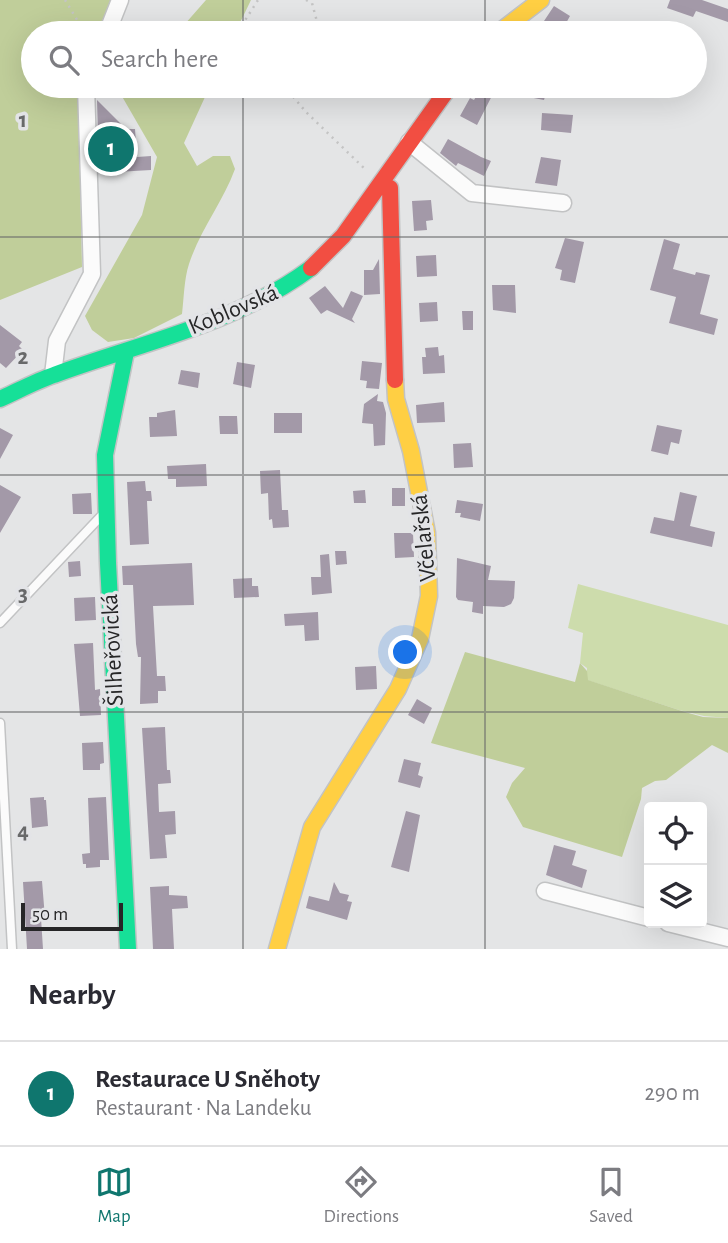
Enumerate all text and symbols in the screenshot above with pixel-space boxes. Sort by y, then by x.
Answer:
search box [21,21,707,98]
icon: search [45,41,83,79]
text: Search here [101,46,219,72]
text: 1 [19,109,27,132]
pin: 1 [88,123,134,175]
street label: Koblovská [185,280,282,339]
text: 2 [18,346,29,369]
street label: Včelařská [407,493,441,583]
text: 3 [18,583,28,606]
street label: Šilheřovická [97,593,128,707]
your location [388,635,422,669]
map controls [644,802,707,928]
button: locate [644,802,707,865]
text: 4 [17,820,29,843]
button: layers [644,865,707,928]
scale bar [21,900,122,932]
text: 50 m [32,905,68,924]
text: Nearby [28,980,116,1010]
text: Restaurace U Sněhoty [95,1066,320,1092]
text: 1 [47,1082,55,1105]
text: 290 m [644,1082,700,1105]
text: Restaurant · Na Landeku [95,1097,311,1120]
tab: Map [95,1163,133,1228]
tab: Directions [323,1163,399,1228]
tab: Saved [589,1163,633,1228]

